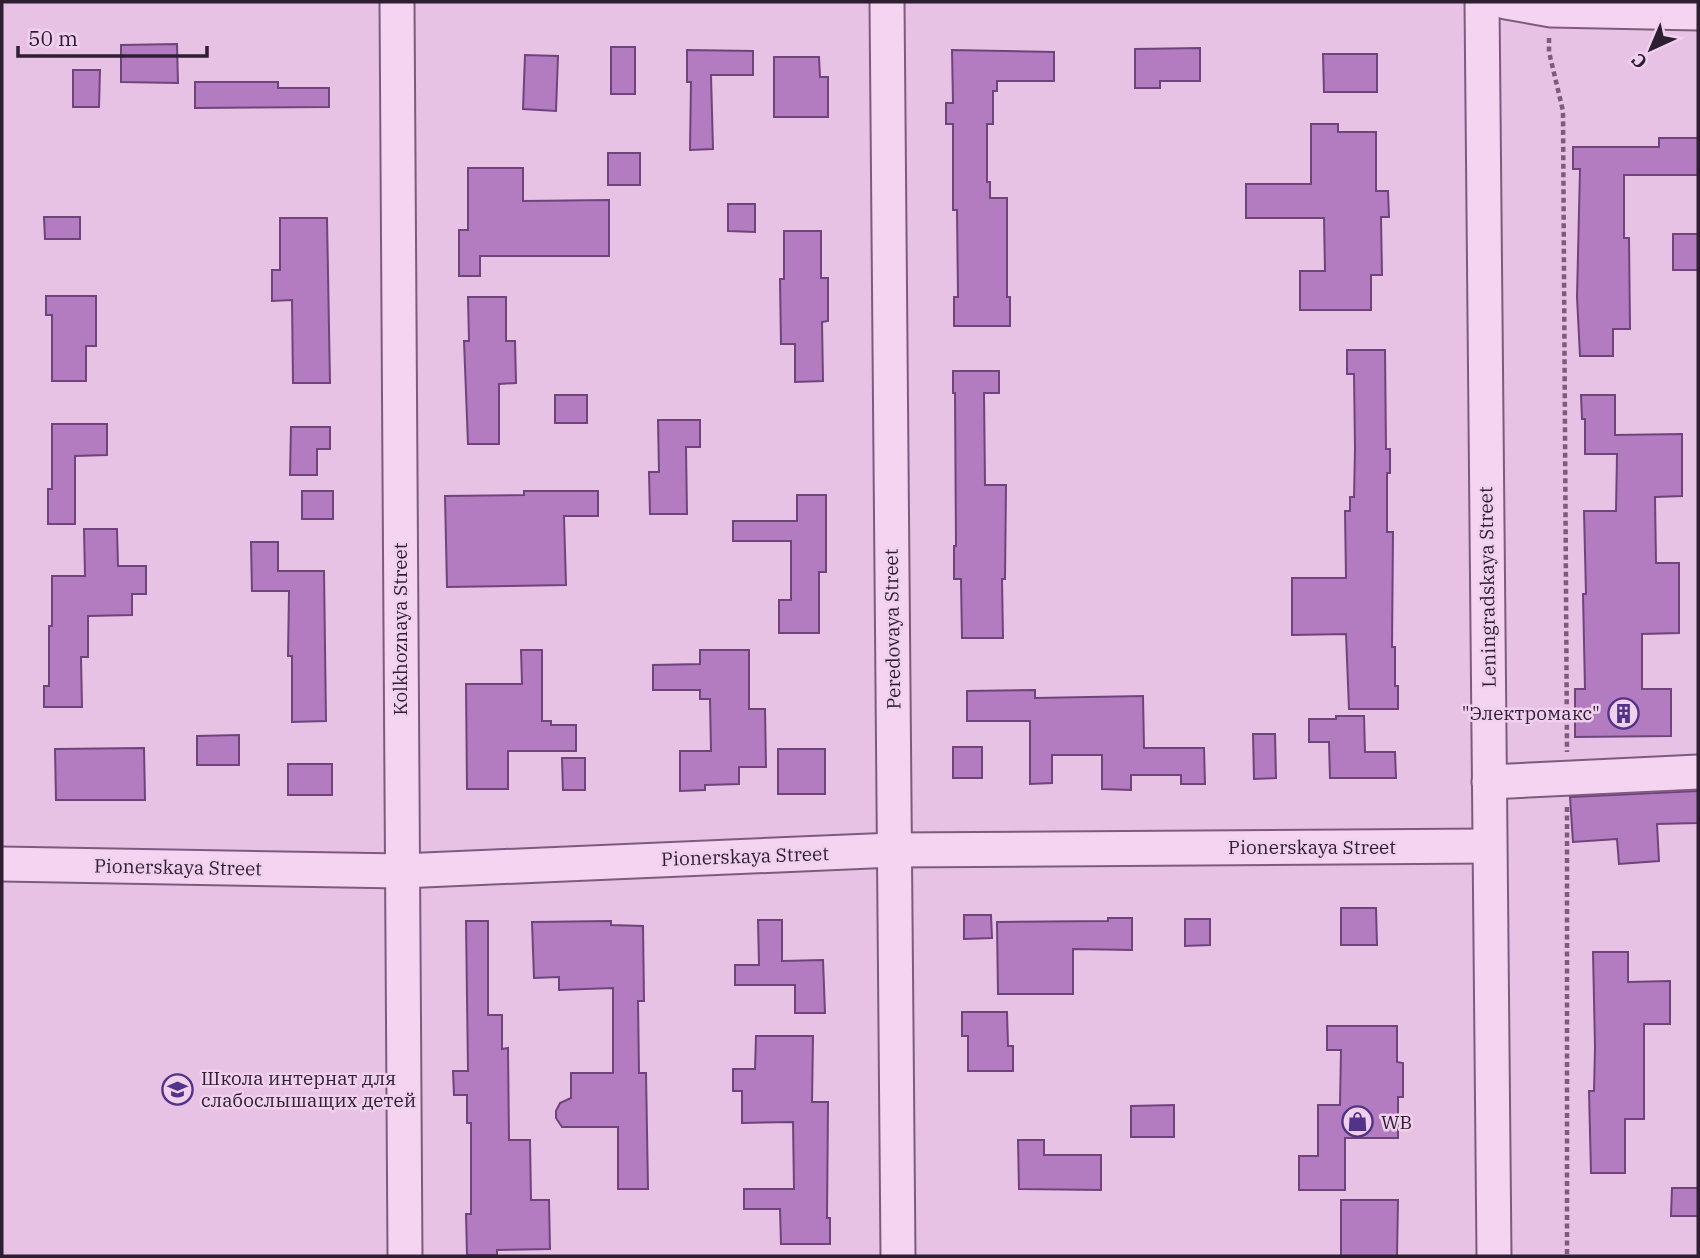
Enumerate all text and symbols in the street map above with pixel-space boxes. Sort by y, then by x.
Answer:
scale bar [18,14,206,58]
north arrow [1616,14,1686,84]
text: 50 m [28,24,78,52]
text: С [1626,48,1652,74]
street label: Leningradskaya Street [1473,486,1501,688]
street label: Kolkhoznaya Street [388,542,412,715]
street label: Peredovaya Street [879,548,905,710]
building icon: "Электромакс" [1606,696,1640,730]
place label: "Электромакс" [1462,701,1600,725]
street label: Pionerskaya Street [1228,835,1396,859]
street label: Pionerskaya Street [661,841,830,871]
street label: Pionerskaya Street [94,854,262,880]
place label: Школа интернат для слабослышащих детей [201,1066,416,1112]
school or university icon: Школа интернат для слабослышащих детей [161,1072,195,1106]
shop icon: WB [1341,1105,1375,1139]
place label: WB [1381,1110,1412,1134]

